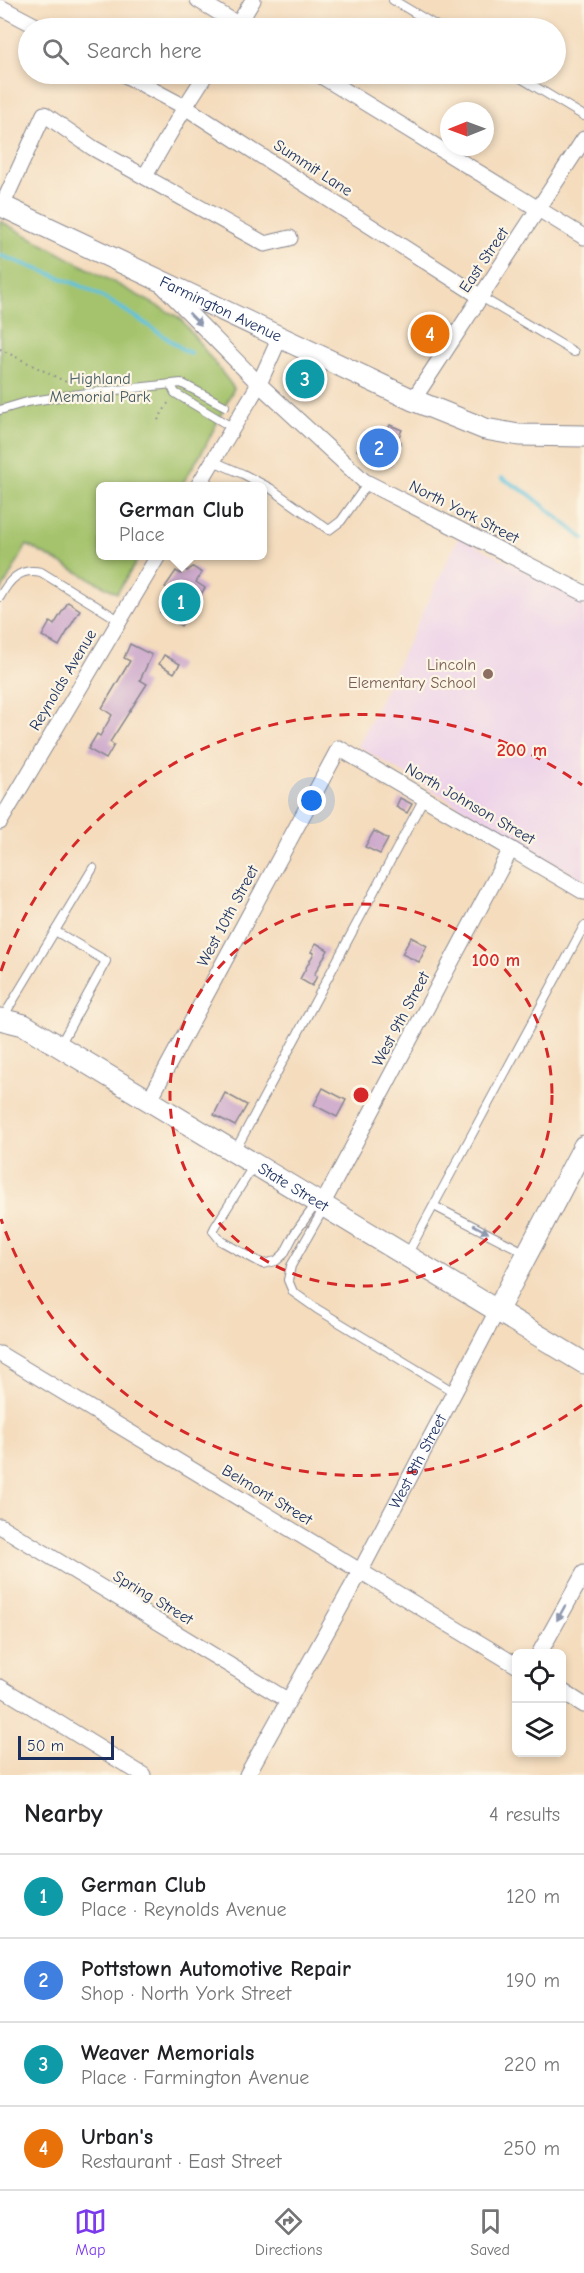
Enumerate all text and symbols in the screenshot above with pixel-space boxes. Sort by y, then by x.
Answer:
search box [18,18,566,84]
icon: search [39,35,72,68]
text: Search here [87,38,202,64]
north arrow [440,102,494,156]
street label: Summit Lane [270,136,356,200]
street label: East Street [456,224,513,296]
street label: Farmington Avenue [157,273,285,346]
one-way arrow [188,312,202,326]
pin: 4 [410,312,450,356]
pin: 3 [286,356,324,401]
park label: Highland Memorial Park [50,370,151,406]
pin: 2 [360,426,398,470]
street label: North York Street [406,477,522,548]
popup [96,482,267,560]
text: German Club [119,497,244,523]
text: Place [119,523,165,546]
pin: 1 [162,580,201,624]
street label: Reynolds Avenue [26,626,100,734]
place label: Lincoln Elementary School [348,656,476,692]
marker: Lincoln Elementary School [481,667,495,681]
text: 200 m [497,740,547,761]
street label: North Johnson Street [402,760,538,849]
your location [297,786,326,815]
street label: West 10th Street [194,862,262,970]
text: 100 m [472,950,520,971]
street label: West 9th Street [369,968,434,1069]
centre of rings [351,1085,371,1105]
street label: State Street [255,1159,332,1216]
one-way arrow [472,1225,489,1234]
street label: West 8th Street [386,1411,450,1512]
street label: Belmont Street [219,1461,316,1529]
street label: Spring Street [110,1567,197,1629]
one-way arrow [556,1605,566,1622]
map controls [512,1649,566,1757]
button: locate [512,1649,566,1703]
button: layers [512,1703,566,1757]
scale bar [18,1733,114,1760]
text: 50 m [27,1737,64,1755]
text: Nearby [24,1799,103,1829]
text: 4 results [489,1803,560,1826]
text: German Club [81,1872,206,1898]
text: 1 [40,1885,47,1908]
text: 120 m [506,1885,560,1908]
text: Place · Reynolds Avenue [81,1898,287,1921]
text: Pottstown Automotive Repair [81,1956,351,1982]
text: 2 [39,1969,48,1992]
text: 190 m [506,1969,560,1992]
text: Shop · North York Street [81,1982,291,2005]
text: Weaver Memorials [81,2040,254,2066]
text: 3 [39,2053,48,2076]
text: 220 m [504,2053,560,2076]
text: Place · Farmington Avenue [81,2066,309,2089]
text: Urban's [81,2124,153,2150]
text: 4 [39,2137,48,2160]
text: 250 m [503,2137,560,2160]
text: Restaurant · East Street [81,2150,281,2173]
tab: Map [74,2205,107,2259]
tab: Directions [255,2205,322,2259]
tab: Saved [470,2205,510,2259]

